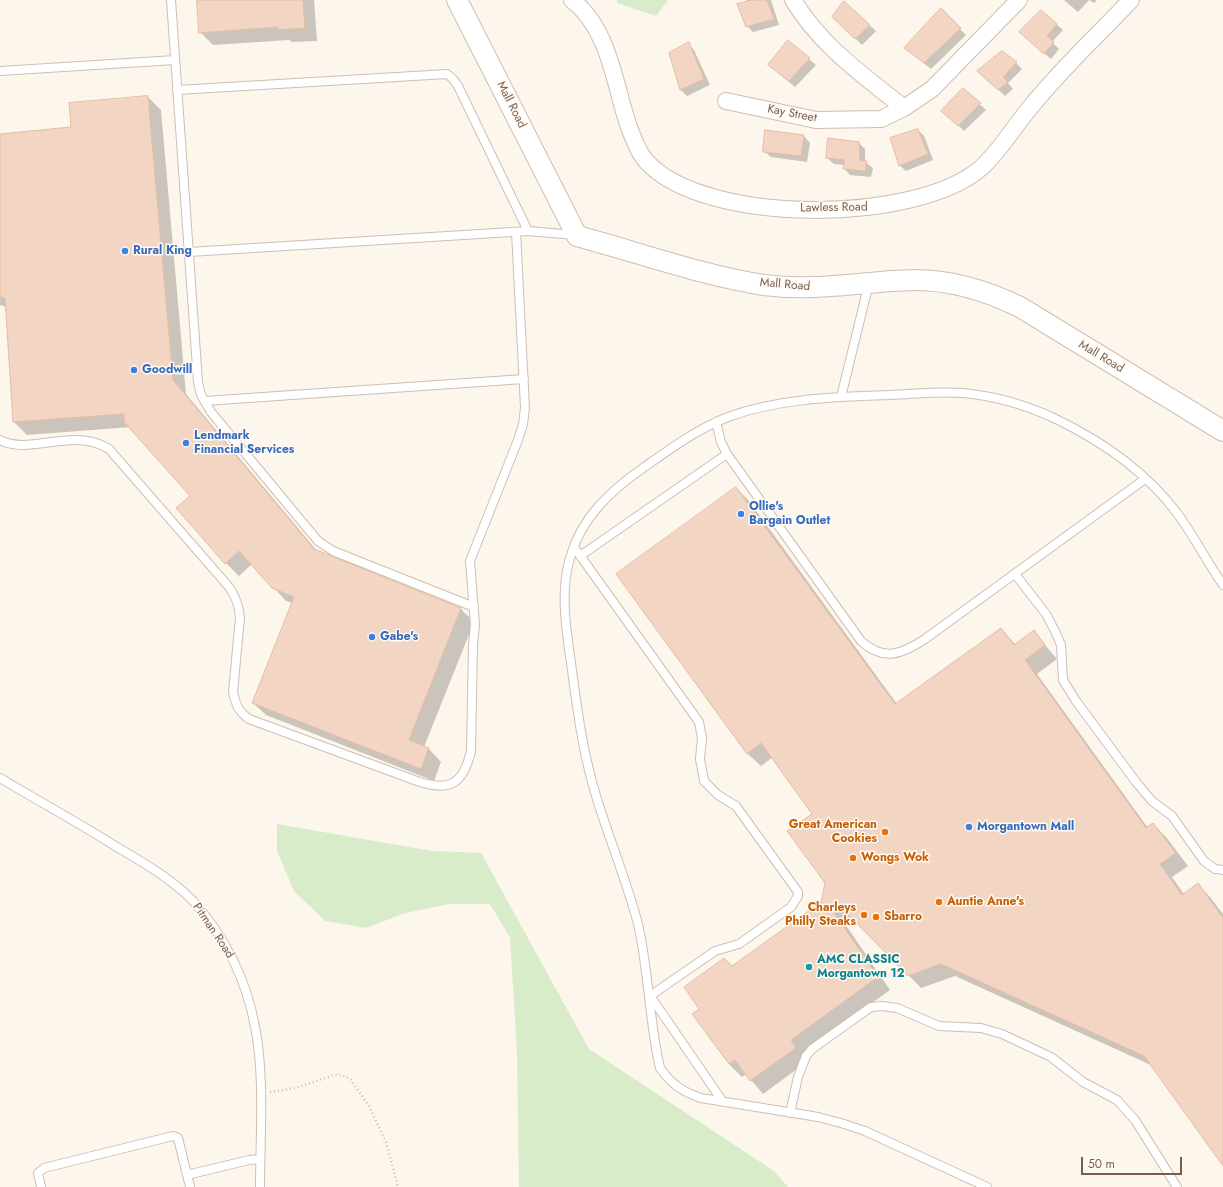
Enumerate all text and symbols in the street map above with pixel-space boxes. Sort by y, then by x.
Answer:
street label: Mall Road [493,79,529,131]
street label: Kay Street [766,102,818,126]
street label: Lawless Road [800,200,868,216]
place label: Rural King [133,244,192,258]
marker: Rural King [120,246,130,256]
street label: Mall Road [759,276,811,294]
street label: Mall Road [1076,338,1126,376]
place label: Goodwill [142,363,192,377]
marker: Goodwill [129,365,139,375]
place label: Lendmark Financial Services [194,429,294,457]
marker: Lendmark Financial Services [181,438,191,448]
place label: Ollie's Bargain Outlet [749,500,830,528]
marker: Ollie's Bargain Outlet [736,509,746,519]
place label: Gabe's [380,630,418,644]
marker: Gabe's [367,632,377,642]
place label: Great American Cookies [789,818,877,846]
place label: Morgantown Mall [977,820,1074,834]
marker: Morgantown Mall [964,822,974,832]
marker: Great American Cookies [880,827,890,837]
place label: Wongs Wok [861,851,929,865]
marker: Wongs Wok [848,853,858,863]
place label: Auntie Anne's [947,895,1024,909]
marker: Auntie Anne's [934,897,944,907]
street label: Pitman Road [189,901,237,961]
place label: Charleys Philly Steaks [785,901,856,929]
marker: Charleys Philly Steaks [859,910,869,920]
place label: Sbarro [884,910,922,924]
marker: Sbarro [871,912,881,922]
place label: AMC CLASSIC Morgantown 12 [817,953,905,981]
marker: AMC CLASSIC Morgantown 12 [804,962,814,972]
scale bar [1083,1149,1184,1175]
text: 50 m [1088,1155,1115,1173]

